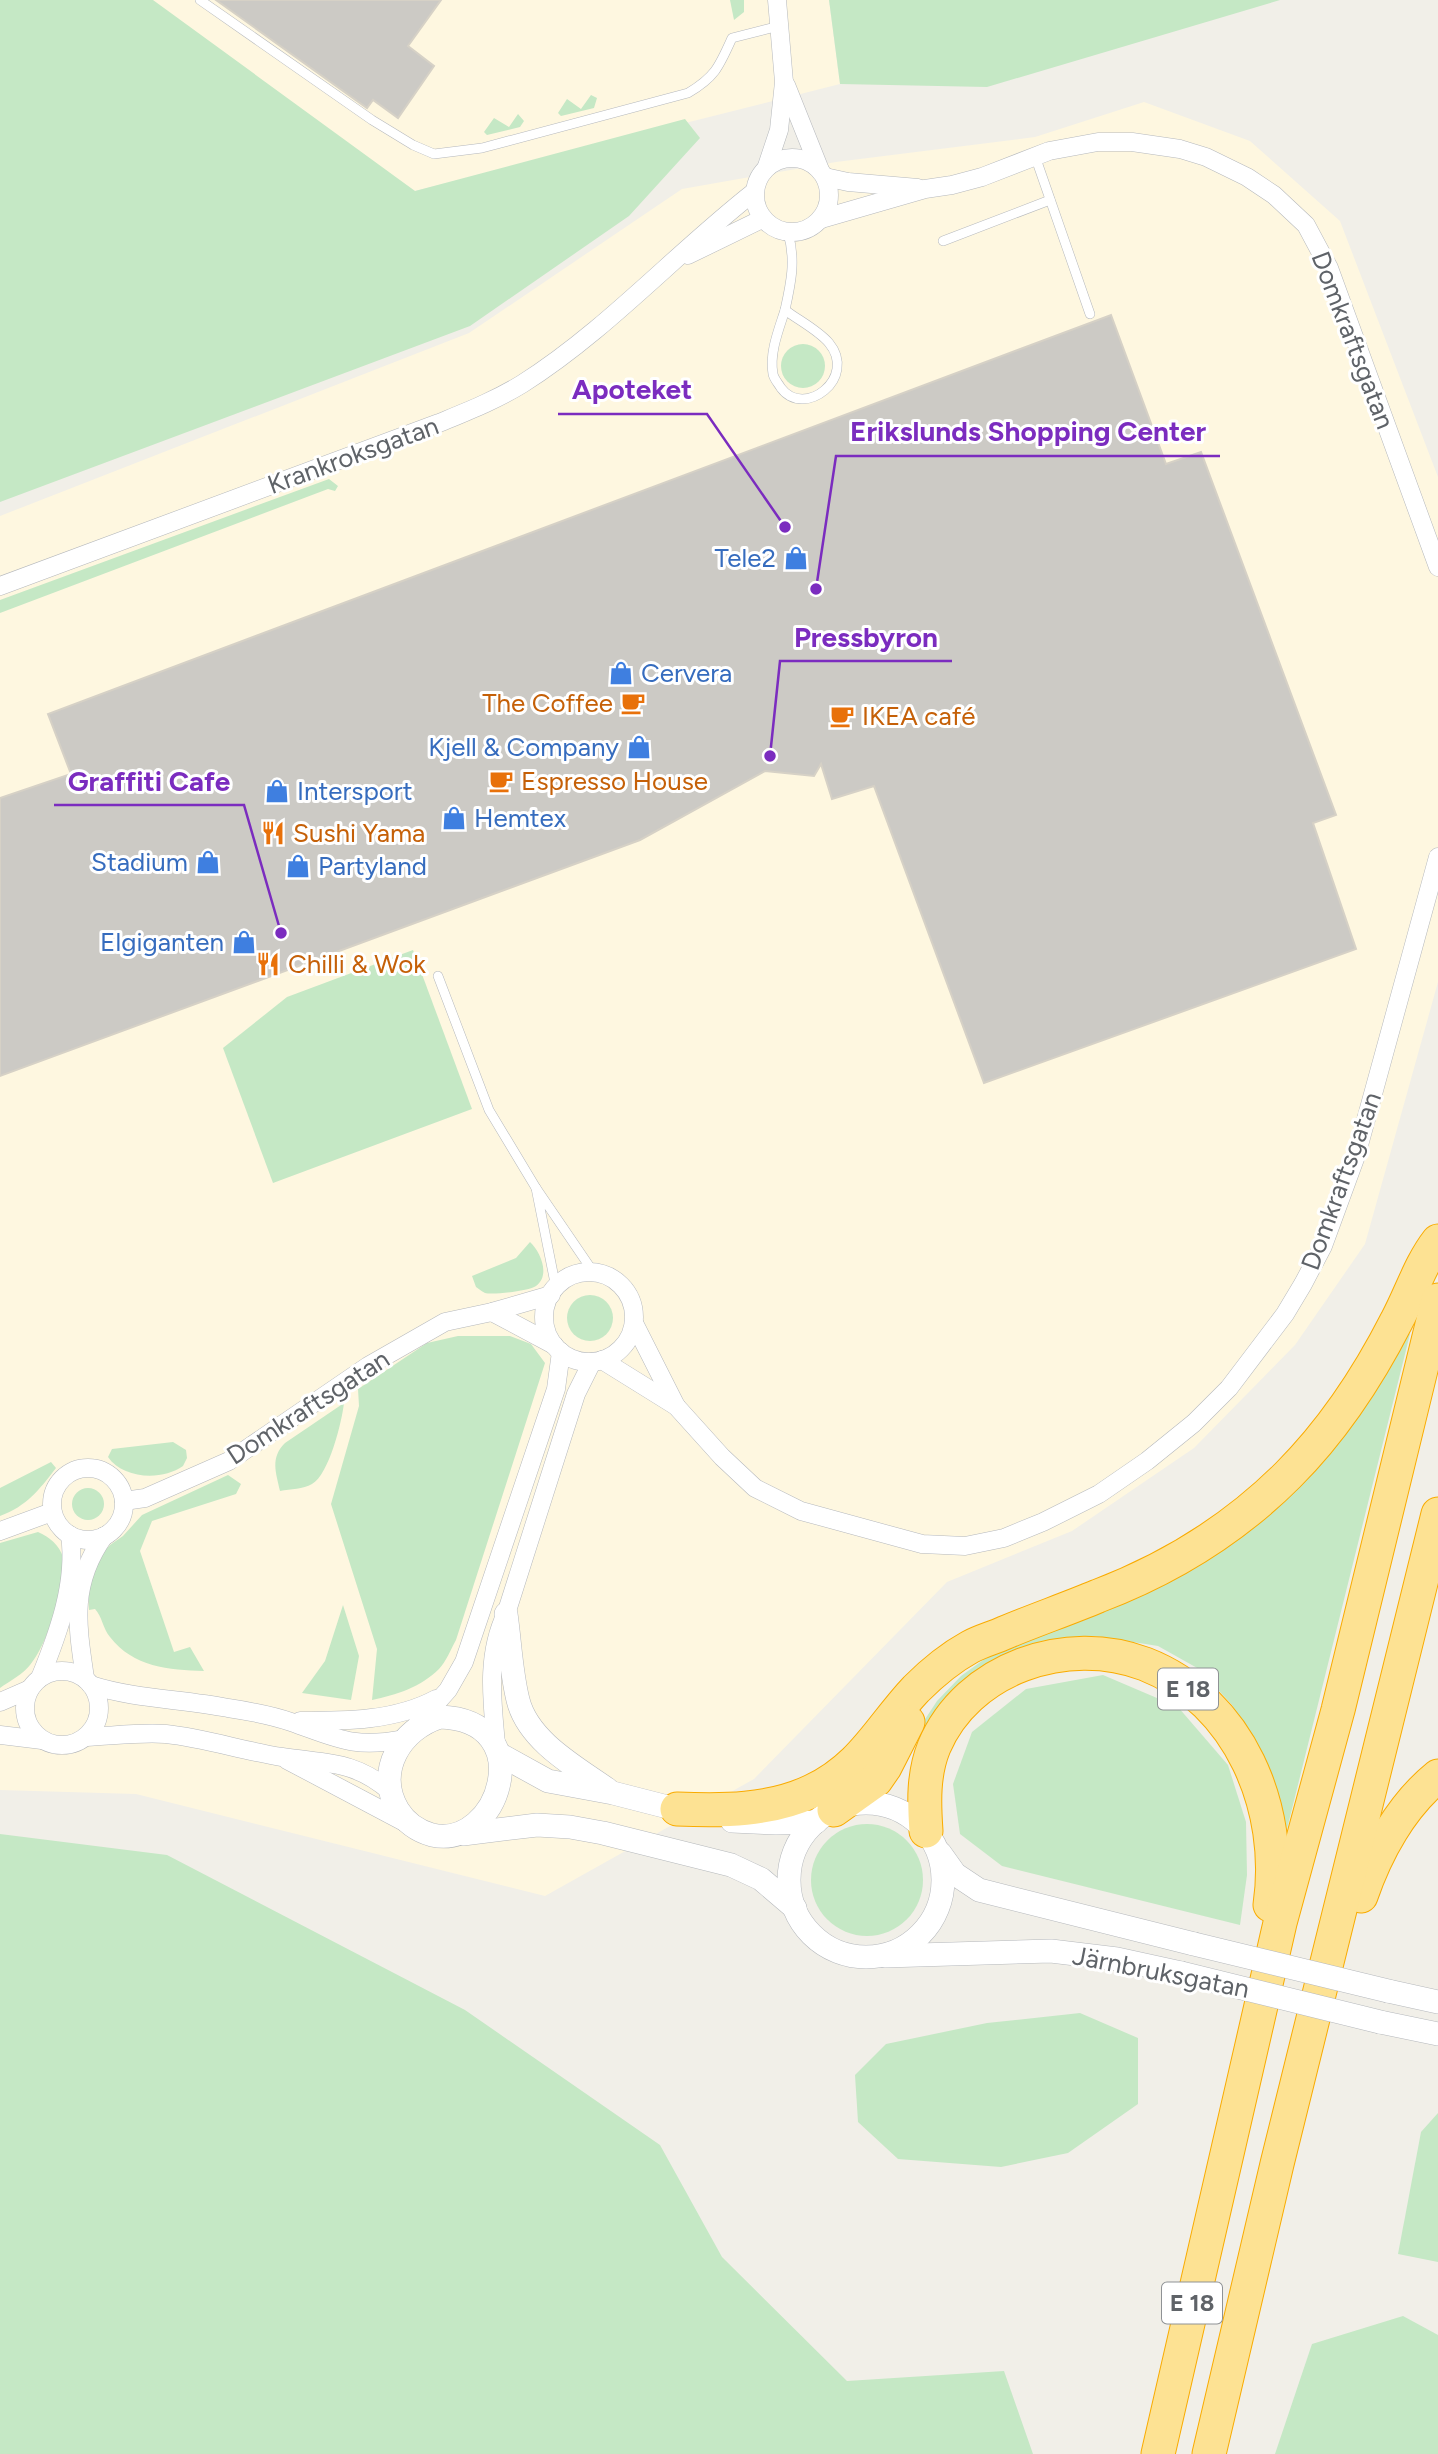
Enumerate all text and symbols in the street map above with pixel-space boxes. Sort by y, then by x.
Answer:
street label: Domkraftsgatan [1304,247,1402,433]
callout: Apoteket [558,365,707,414]
text: Apoteket [572,372,692,406]
callout: Erikslunds Shopping Center [836,407,1220,456]
street label: Krankroksgatan [263,409,443,501]
text: Erikslunds Shopping Center [850,414,1206,448]
place label: Tele2 [715,542,776,574]
shop icon: Tele2 [782,544,810,572]
callout: Pressbyron [780,612,952,661]
text: Pressbyron [794,620,938,654]
place label: Cervera [641,657,732,689]
shop icon: Cervera [607,659,635,687]
place label: The Coffee [482,687,613,719]
cafe icon: The Coffee [619,689,647,717]
place label: IKEA café [862,700,975,732]
cafe icon: IKEA café [828,702,856,730]
place label: Kjell & Company [428,731,619,763]
shop icon: Kjell & Company [625,733,653,761]
callout: Graffiti Cafe [54,756,244,805]
text: Graffiti Cafe [68,764,230,798]
place label: Espresso House [521,765,708,797]
cafe icon: Espresso House [487,767,515,795]
place label: Intersport [297,775,413,807]
shop icon: Intersport [263,777,291,805]
place label: Hemtex [474,802,567,834]
shop icon: Hemtex [440,804,468,832]
place label: Sushi Yama [293,817,425,849]
restaurant icon: Sushi Yama [259,819,287,847]
place label: Stadium [91,846,188,878]
shop icon: Stadium [194,848,222,876]
place label: Partyland [318,850,427,882]
shop icon: Partyland [284,852,312,880]
place label: Elgiganten [100,926,224,958]
shop icon: Elgiganten [230,928,258,956]
place label: Chilli & Wok [288,948,426,980]
restaurant icon: Chilli & Wok [254,950,282,978]
street label: Domkraftsgatan [1294,1088,1388,1274]
street label: Domkraftsgatan [221,1343,395,1471]
road number: E 18 [1158,1668,1218,1709]
street label: Järnbruksgatan [1070,1939,1252,2005]
road number: E 18 [1162,2282,1222,2324]

